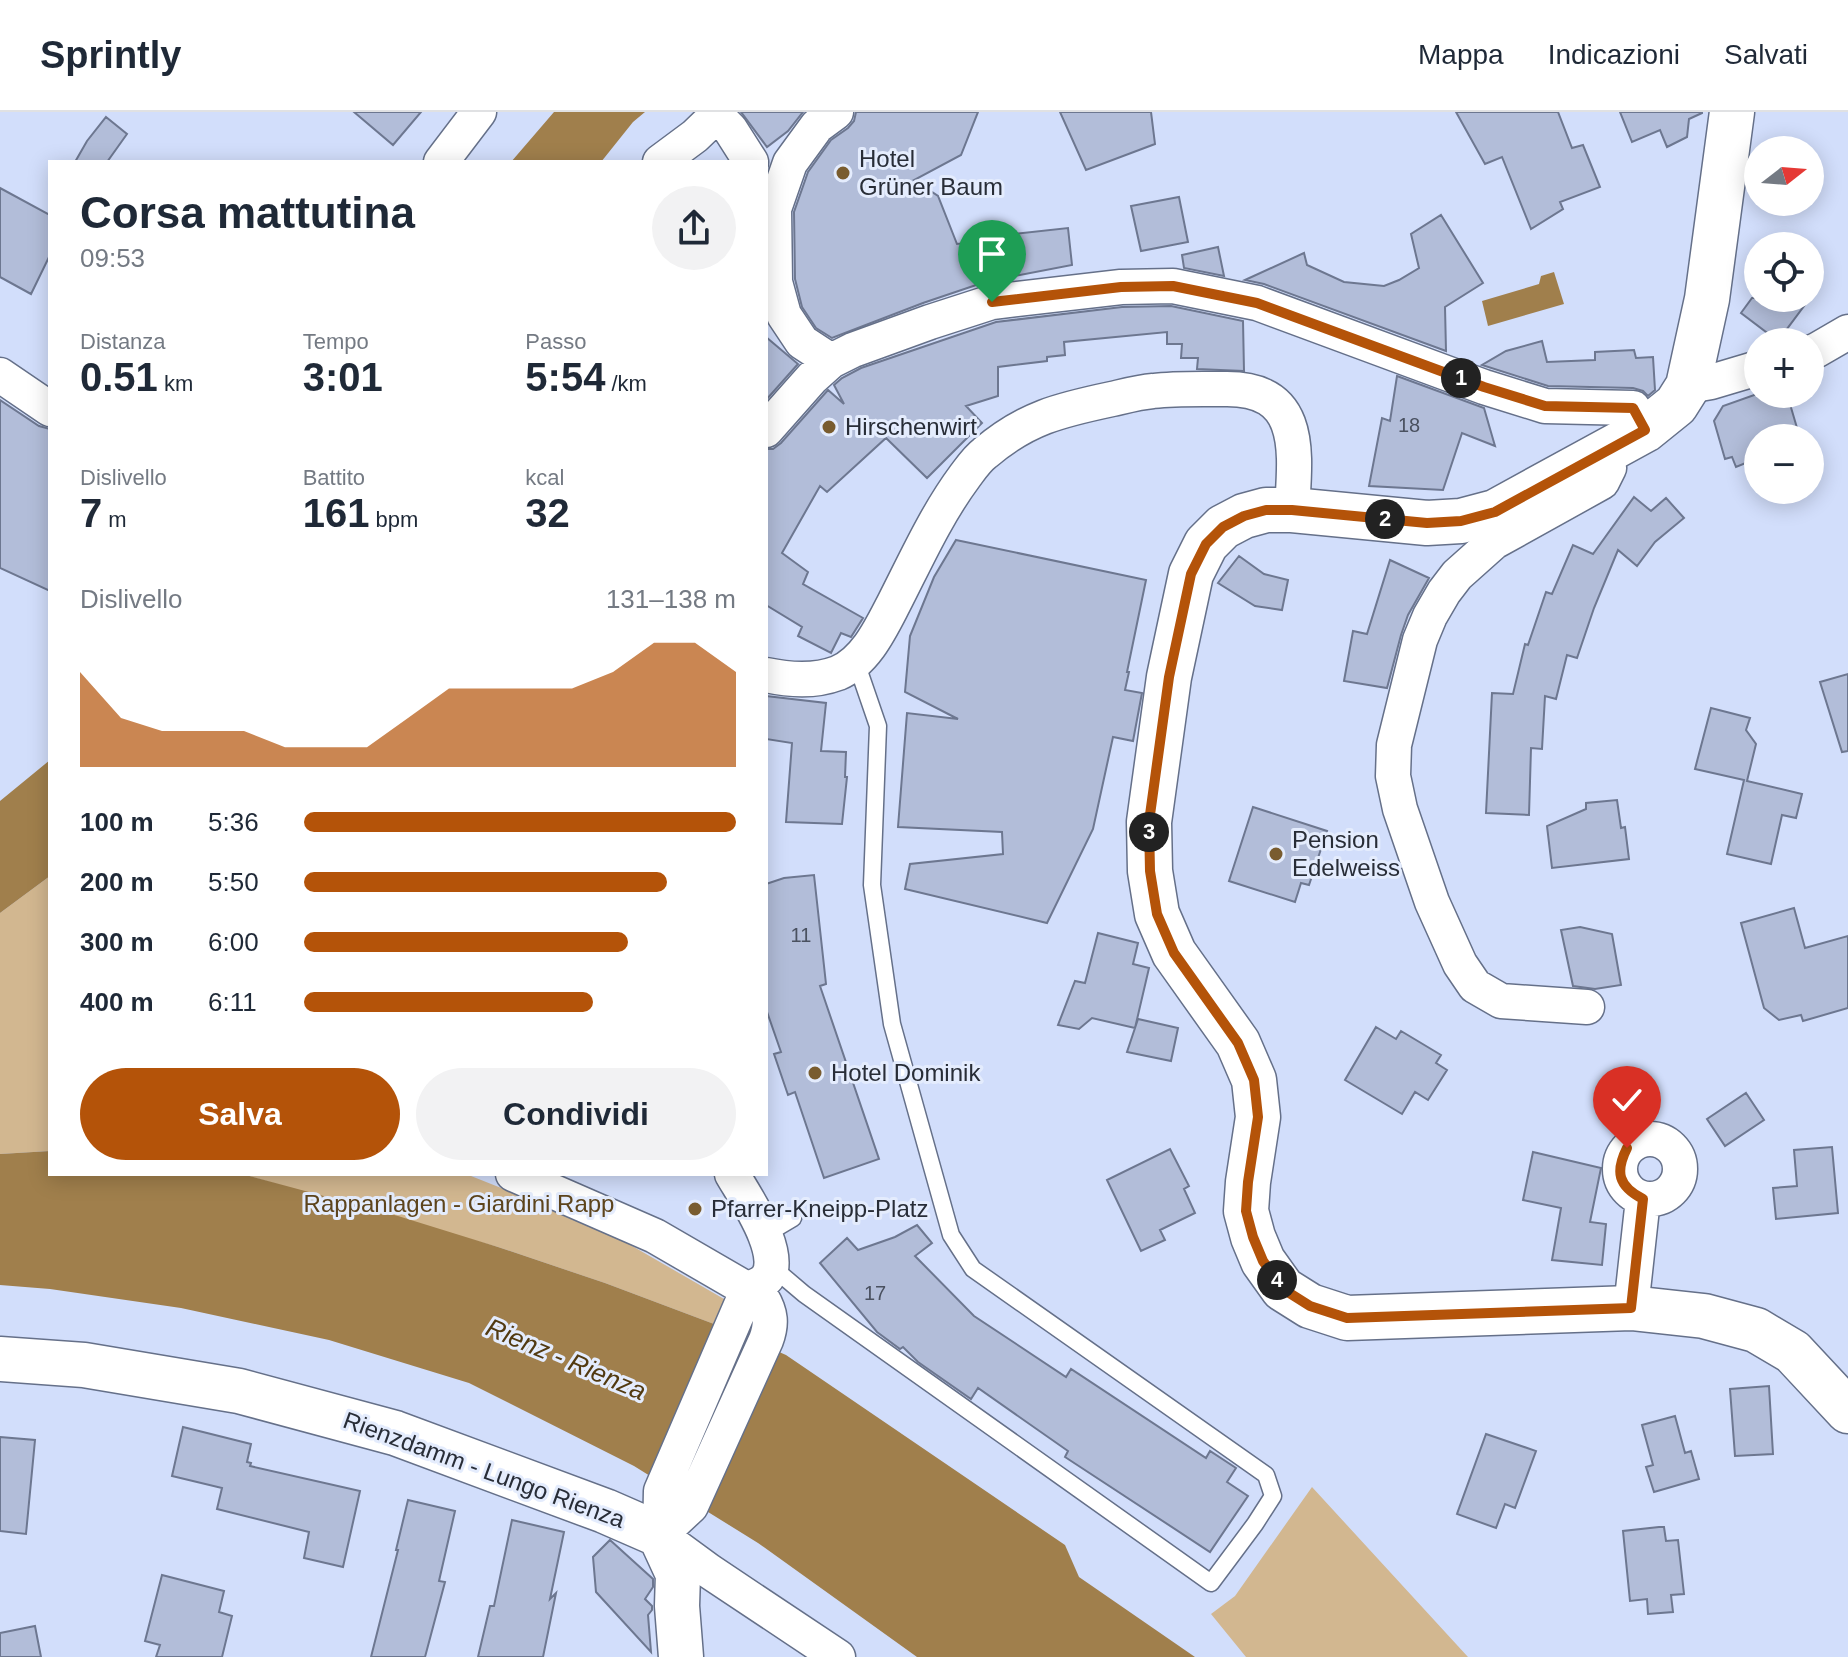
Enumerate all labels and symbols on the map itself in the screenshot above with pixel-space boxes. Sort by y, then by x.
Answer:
north arrow [1744,136,1824,216]
place label: Hotel Grüner Baum [859,145,1003,200]
marker: Hotel Grüner Baum [834,164,852,182]
pin [958,220,1026,302]
pin: 1 [1441,358,1481,398]
place label: Hirschenwirt [845,413,977,440]
house number: 18 [1398,414,1420,436]
marker: Hirschenwirt [820,418,838,436]
pin: 2 [1365,499,1405,539]
pin: 3 [1129,812,1169,852]
place label: Pension Edelweiss [1292,826,1400,881]
marker: Pension Edelweiss [1267,845,1285,863]
house number: 11 [791,924,811,946]
place label: Hotel Dominik [831,1059,981,1086]
marker: Hotel Dominik [806,1064,824,1082]
pin [1593,1066,1661,1148]
park label: Rappanlagen - Giardini Rapp [304,1190,614,1217]
place label: Pfarrer-Kneipp-Platz [711,1195,928,1222]
marker: Pfarrer-Kneipp-Platz [686,1200,704,1218]
pin: 4 [1257,1260,1297,1300]
house number: 17 [864,1282,886,1304]
water label: Rienz - Rienza [482,1312,650,1406]
street label: Rienzdamm - Lungo Rienza [340,1406,629,1533]

